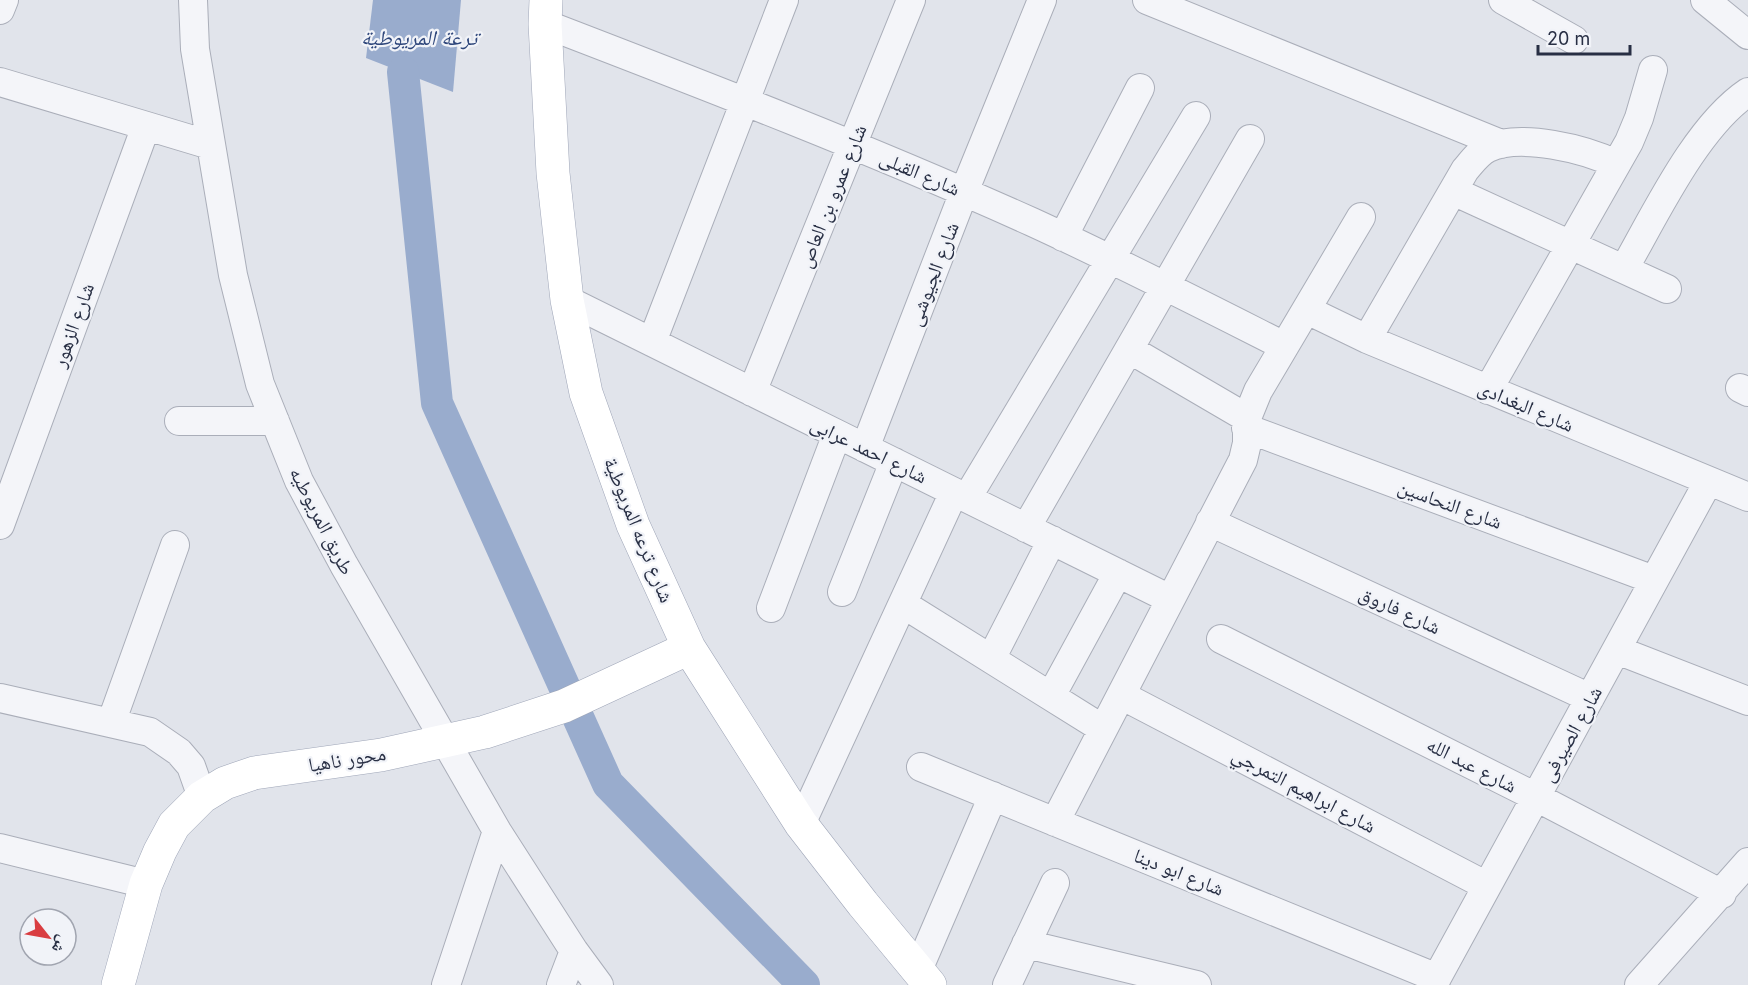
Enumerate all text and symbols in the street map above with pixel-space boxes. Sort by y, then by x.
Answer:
scale bar [1538,18,1630,56]
water label: ترعة المريوطية [361,25,482,50]
text: 20 m [1547,28,1590,49]
street label: شارع عمرو بن العاص [792,121,873,271]
street label: شارع القبلى [876,145,964,202]
street label: شارع الجيوشى [902,219,965,330]
street label: شارع الزهور [46,280,100,372]
street label: شارع البغدادى [1474,375,1577,438]
street label: شارع احمد عرابى [806,411,931,489]
street label: شارع ترعه المريوطية [598,454,679,606]
street label: طريق المريوطيه [285,463,359,579]
street label: شارع النحاسين [1394,474,1505,535]
street label: شارع فاروق [1355,581,1445,640]
street label: شارع الصيرفى [1535,682,1608,786]
street label: شارع عبد الله [1423,732,1521,799]
street label: محور ناهيا [307,741,387,777]
street label: شارع ابراهيم التمرجي [1226,742,1380,842]
street label: شارع ابو دينا [1130,843,1228,902]
north arrow [18,907,78,967]
text: ش [48,932,74,957]

